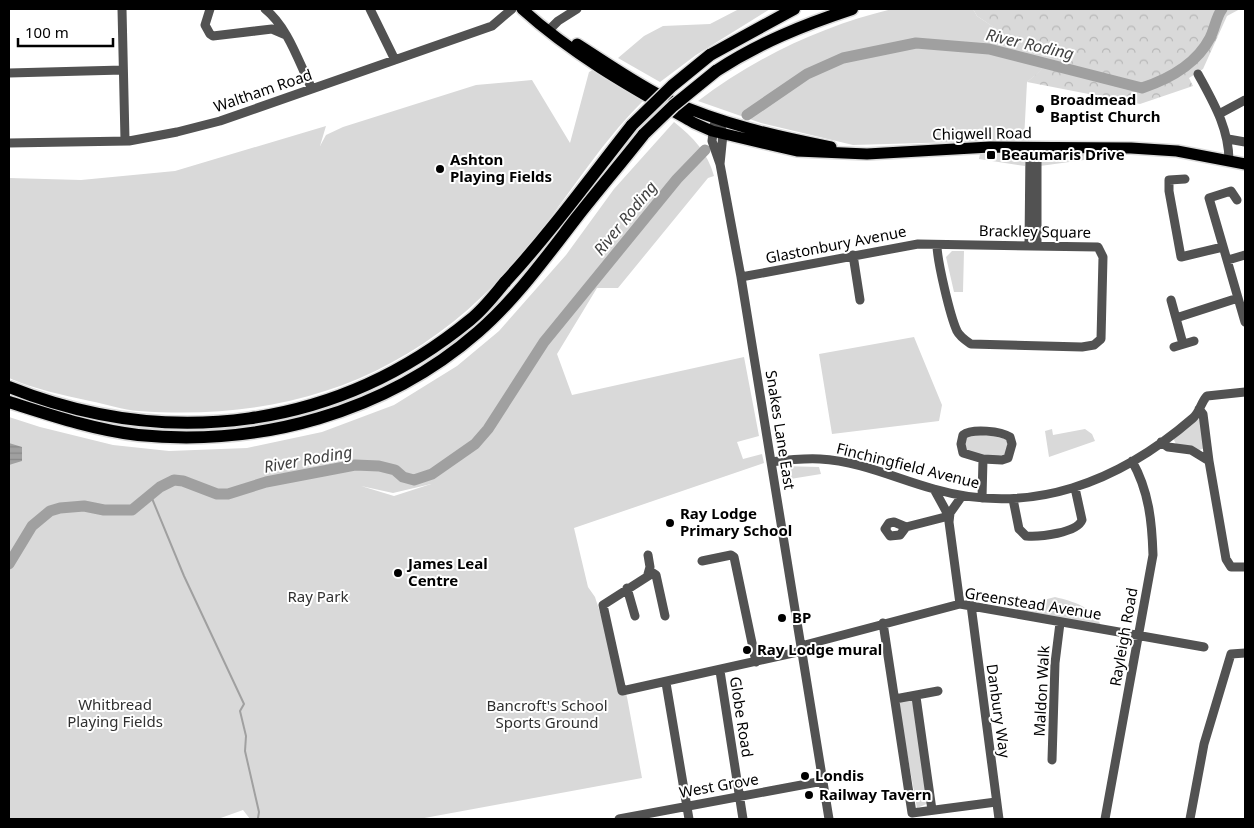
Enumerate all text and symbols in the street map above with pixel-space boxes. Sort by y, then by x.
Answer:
scale bar [18,15,112,47]
text: 100 m [25,22,69,42]
water label: River Roding [984,23,1076,65]
street label: Waltham Road [211,64,315,116]
place label: Broadmead Baptist Church [1050,89,1160,126]
marker: Broadmead Baptist Church [1034,103,1046,115]
street label: Chigwell Road [932,122,1032,144]
place label: Beaumaris Drive [1001,144,1125,164]
place label: Ashton Playing Fields [450,149,552,186]
marker: Beaumaris Drive [985,149,997,161]
marker: Ashton Playing Fields [434,163,446,175]
water label: River Roding [588,176,662,260]
street label: Brackley Square [979,220,1091,242]
street label: Glastonbury Avenue [764,221,908,267]
street label: Snakes Lane East [762,369,800,492]
street label: Finchingfield Avenue [835,438,982,493]
water label: River Roding [262,440,354,478]
place label: Ray Lodge Primary School [680,503,792,540]
marker: Ray Lodge Primary School [664,517,676,529]
place label: James Leal Centre [406,553,488,590]
marker: James Leal Centre [392,567,404,579]
street label: Greenstead Avenue [963,582,1103,624]
park label: Ray Park [288,586,349,606]
street label: Rayleigh Road [1104,586,1142,688]
place label: BP [792,607,811,627]
marker: BP [776,612,788,624]
place label: Ray Lodge mural [757,639,882,659]
marker: Ray Lodge mural [741,644,753,656]
street label: Maldon Walk [1029,645,1053,737]
street label: Danbury Way [983,663,1016,759]
street label: Globe Road [726,675,758,759]
park label: Whitbread Playing Fields [67,694,163,731]
park label: Bancroft's School Sports Ground [486,695,608,732]
place label: Londis [815,765,864,785]
street label: West Grove [678,768,760,802]
marker: Londis [799,770,811,782]
place label: Railway Tavern [819,784,932,804]
marker: Railway Tavern [803,789,815,801]

